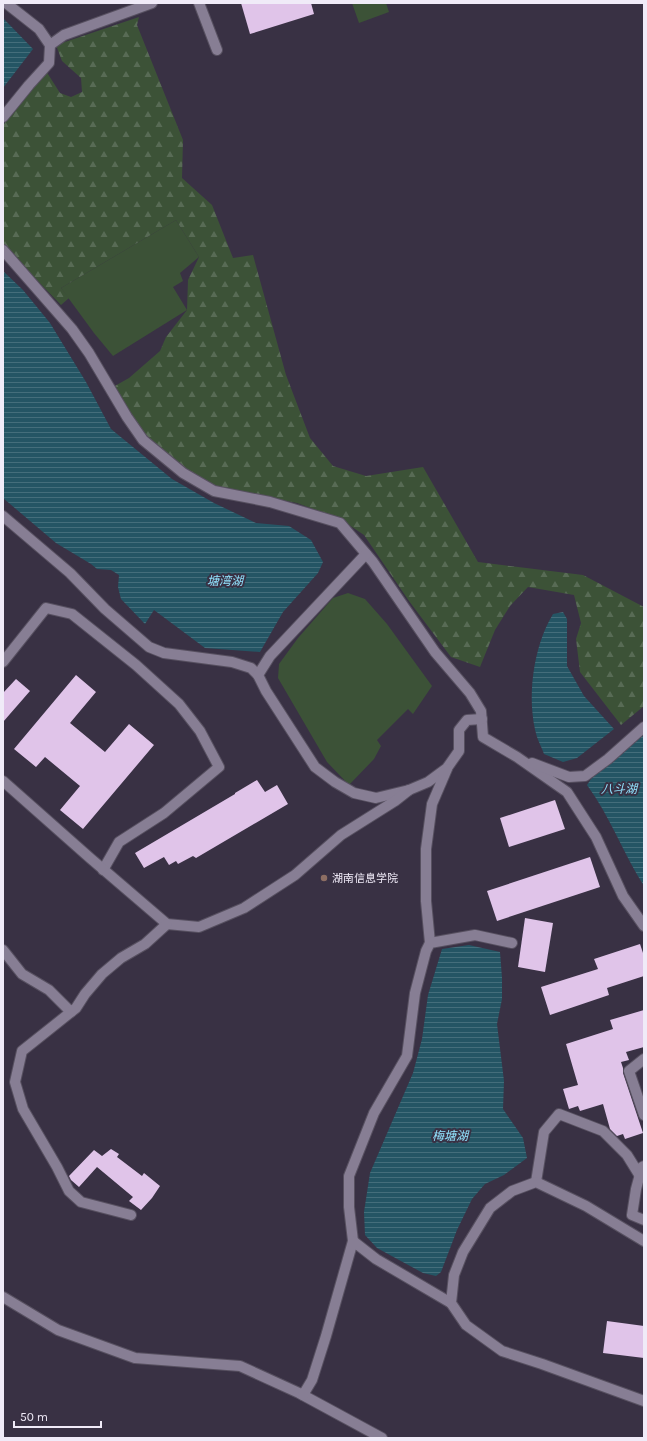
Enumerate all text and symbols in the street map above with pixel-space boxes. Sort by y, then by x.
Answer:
water label: 塘湾湖 [207,574,245,588]
water label: 八斗湖 [601,782,639,796]
place label: 湖南信息学院 [332,872,398,885]
marker: 湖南信息学院 [319,873,329,883]
water label: 梅塘湖 [432,1129,470,1143]
scale bar [14,1403,101,1429]
text: 50 m [20,1410,48,1424]

